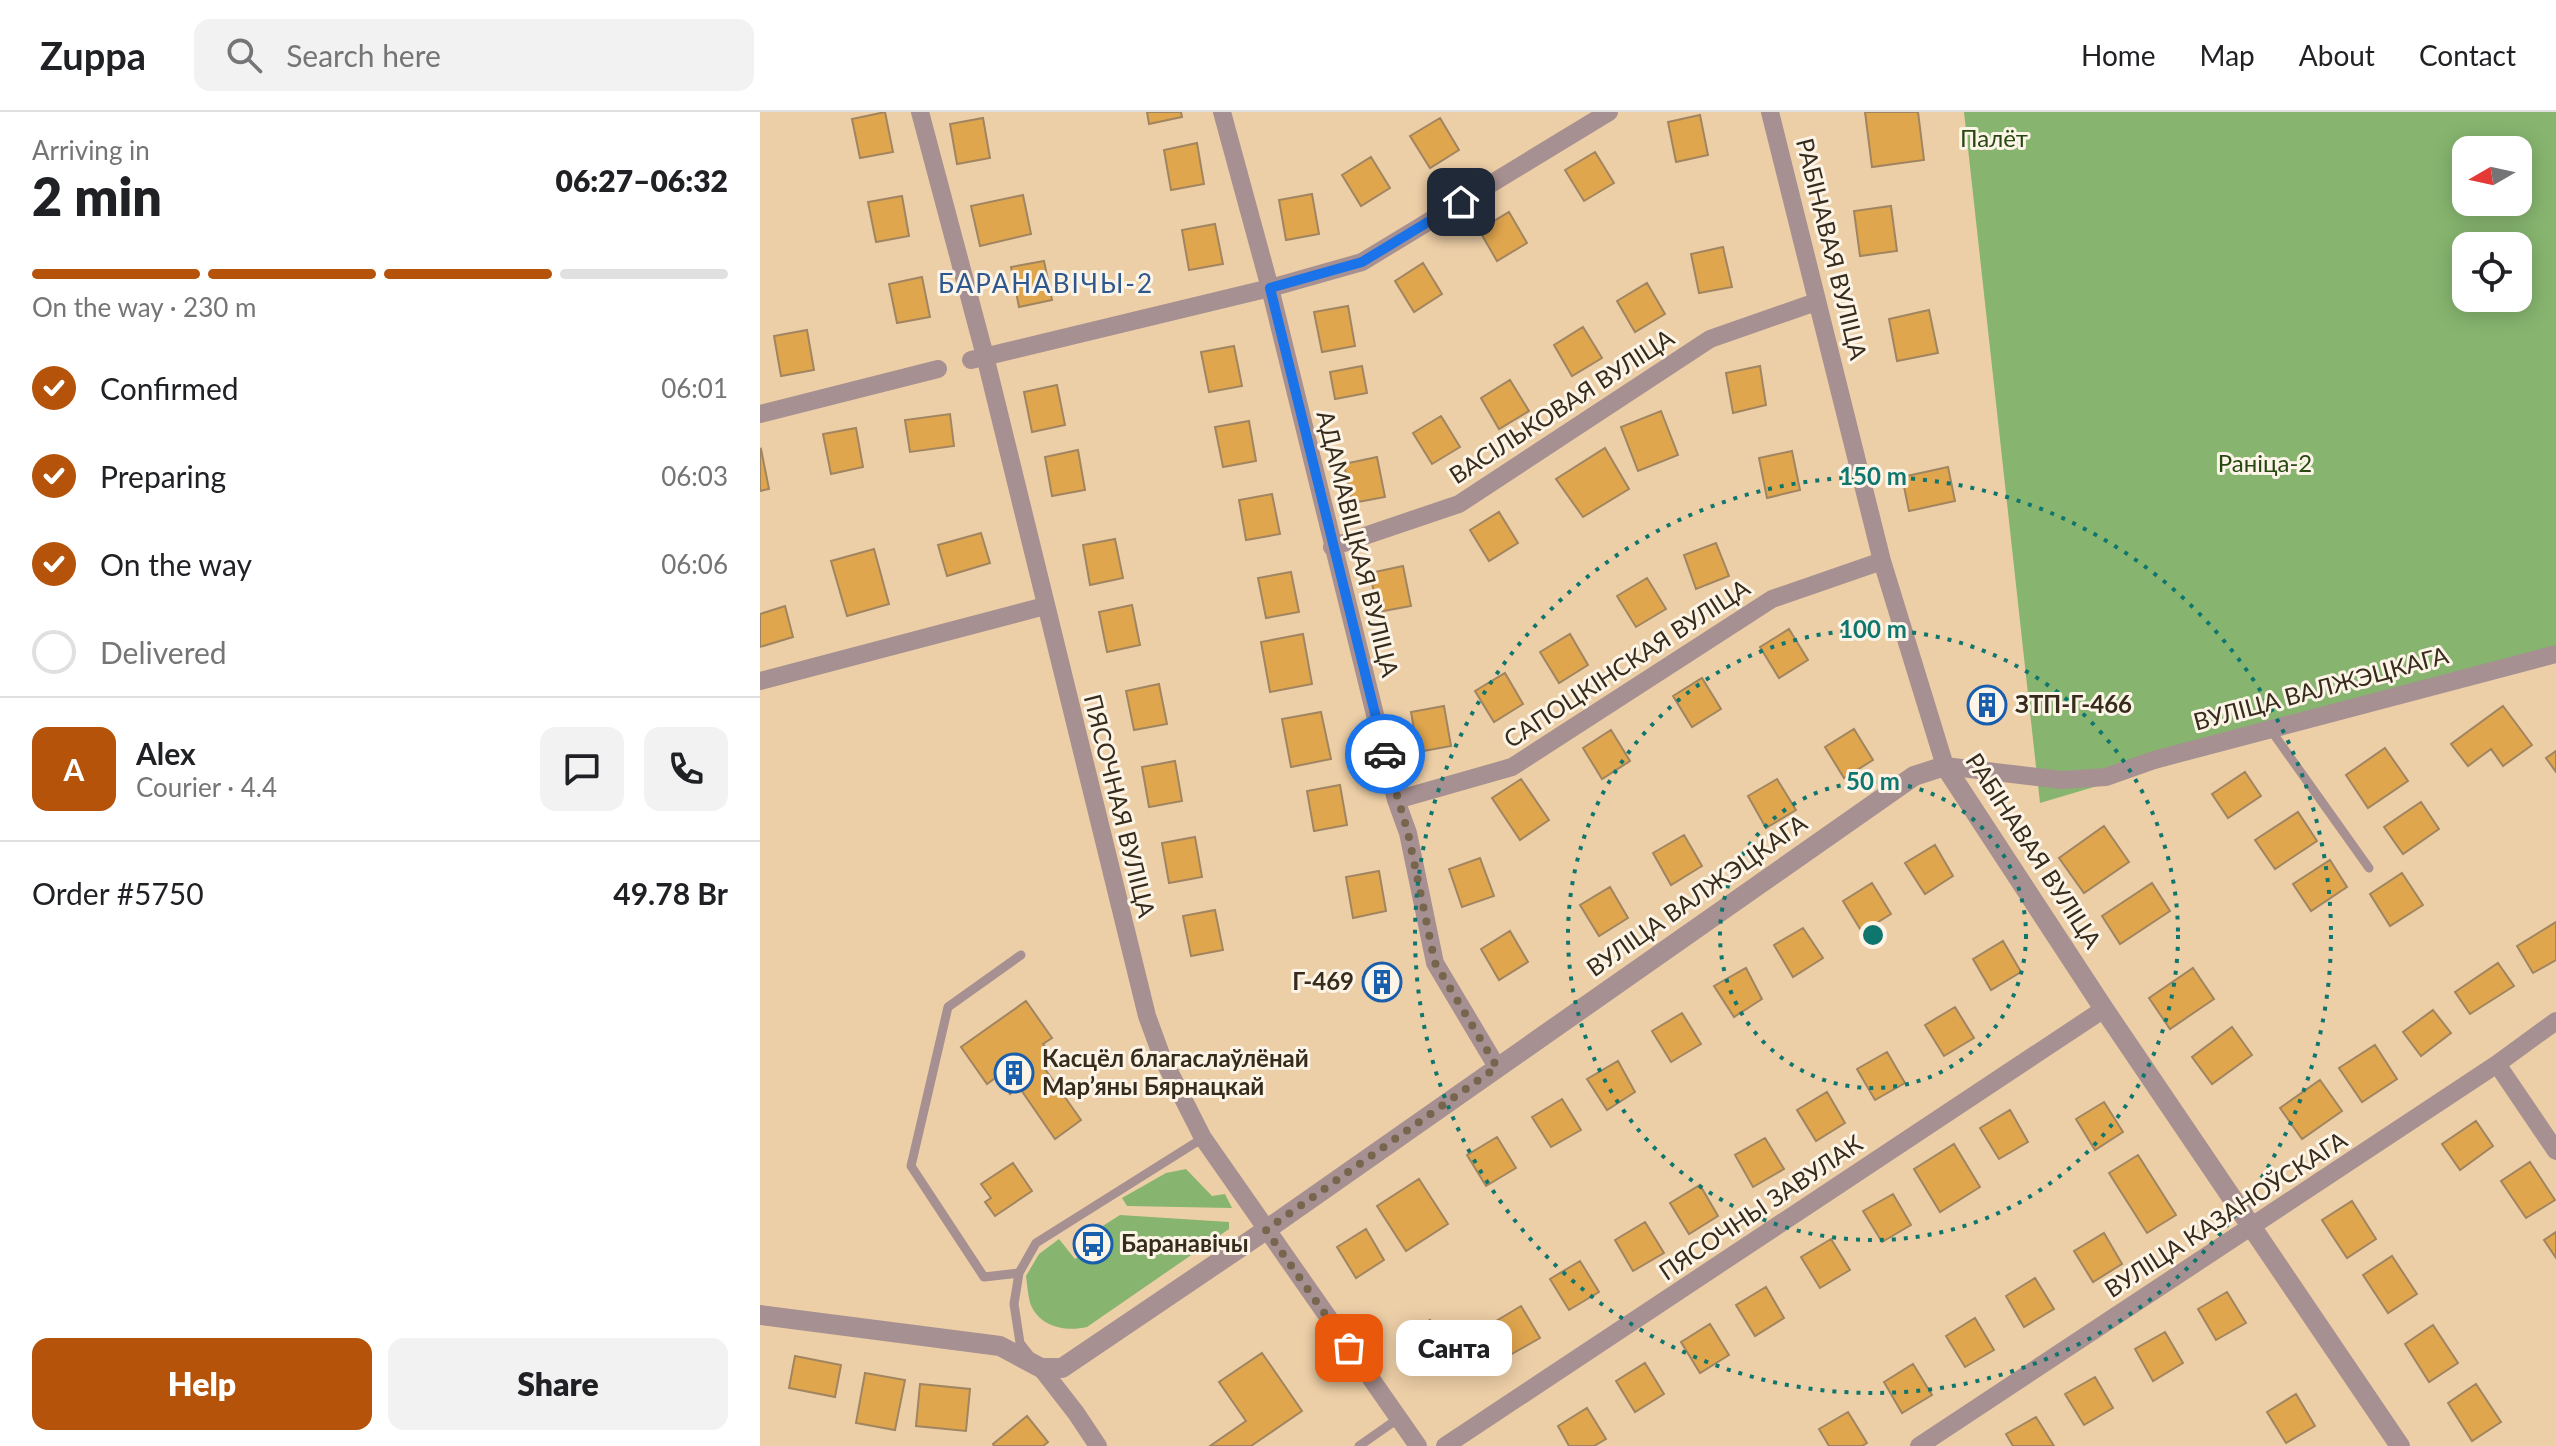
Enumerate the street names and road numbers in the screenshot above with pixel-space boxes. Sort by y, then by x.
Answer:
street label: РАБІНАВАЯ ВУЛІЦА [1791,135,1874,363]
street label: ВАСІЛЬКОВАЯ ВУЛІЦА [1443,322,1680,489]
street label: АДАМАВІЦКАЯ ВУЛІЦА [1311,407,1406,681]
street label: САПОЦКІНСКАЯ ВУЛІЦА [1498,572,1755,753]
street label: ВУЛІЦА ВАЛЖЭЦКАГА [2190,639,2452,736]
street label: ПЯСОЧНАЯ ВУЛІЦА [1079,691,1162,921]
street label: РАБІНАВАЯ ВУЛІЦА [1960,747,2109,954]
street label: ВУЛІЦА ВАЛЖЭЦКАГА [1580,807,1813,982]
street label: ВУЛІЦА КАЗАНОЎСКАГА [2099,1124,2352,1303]
street label: ПЯСОЧНЫ ЗАВУЛАК [1653,1128,1867,1286]

